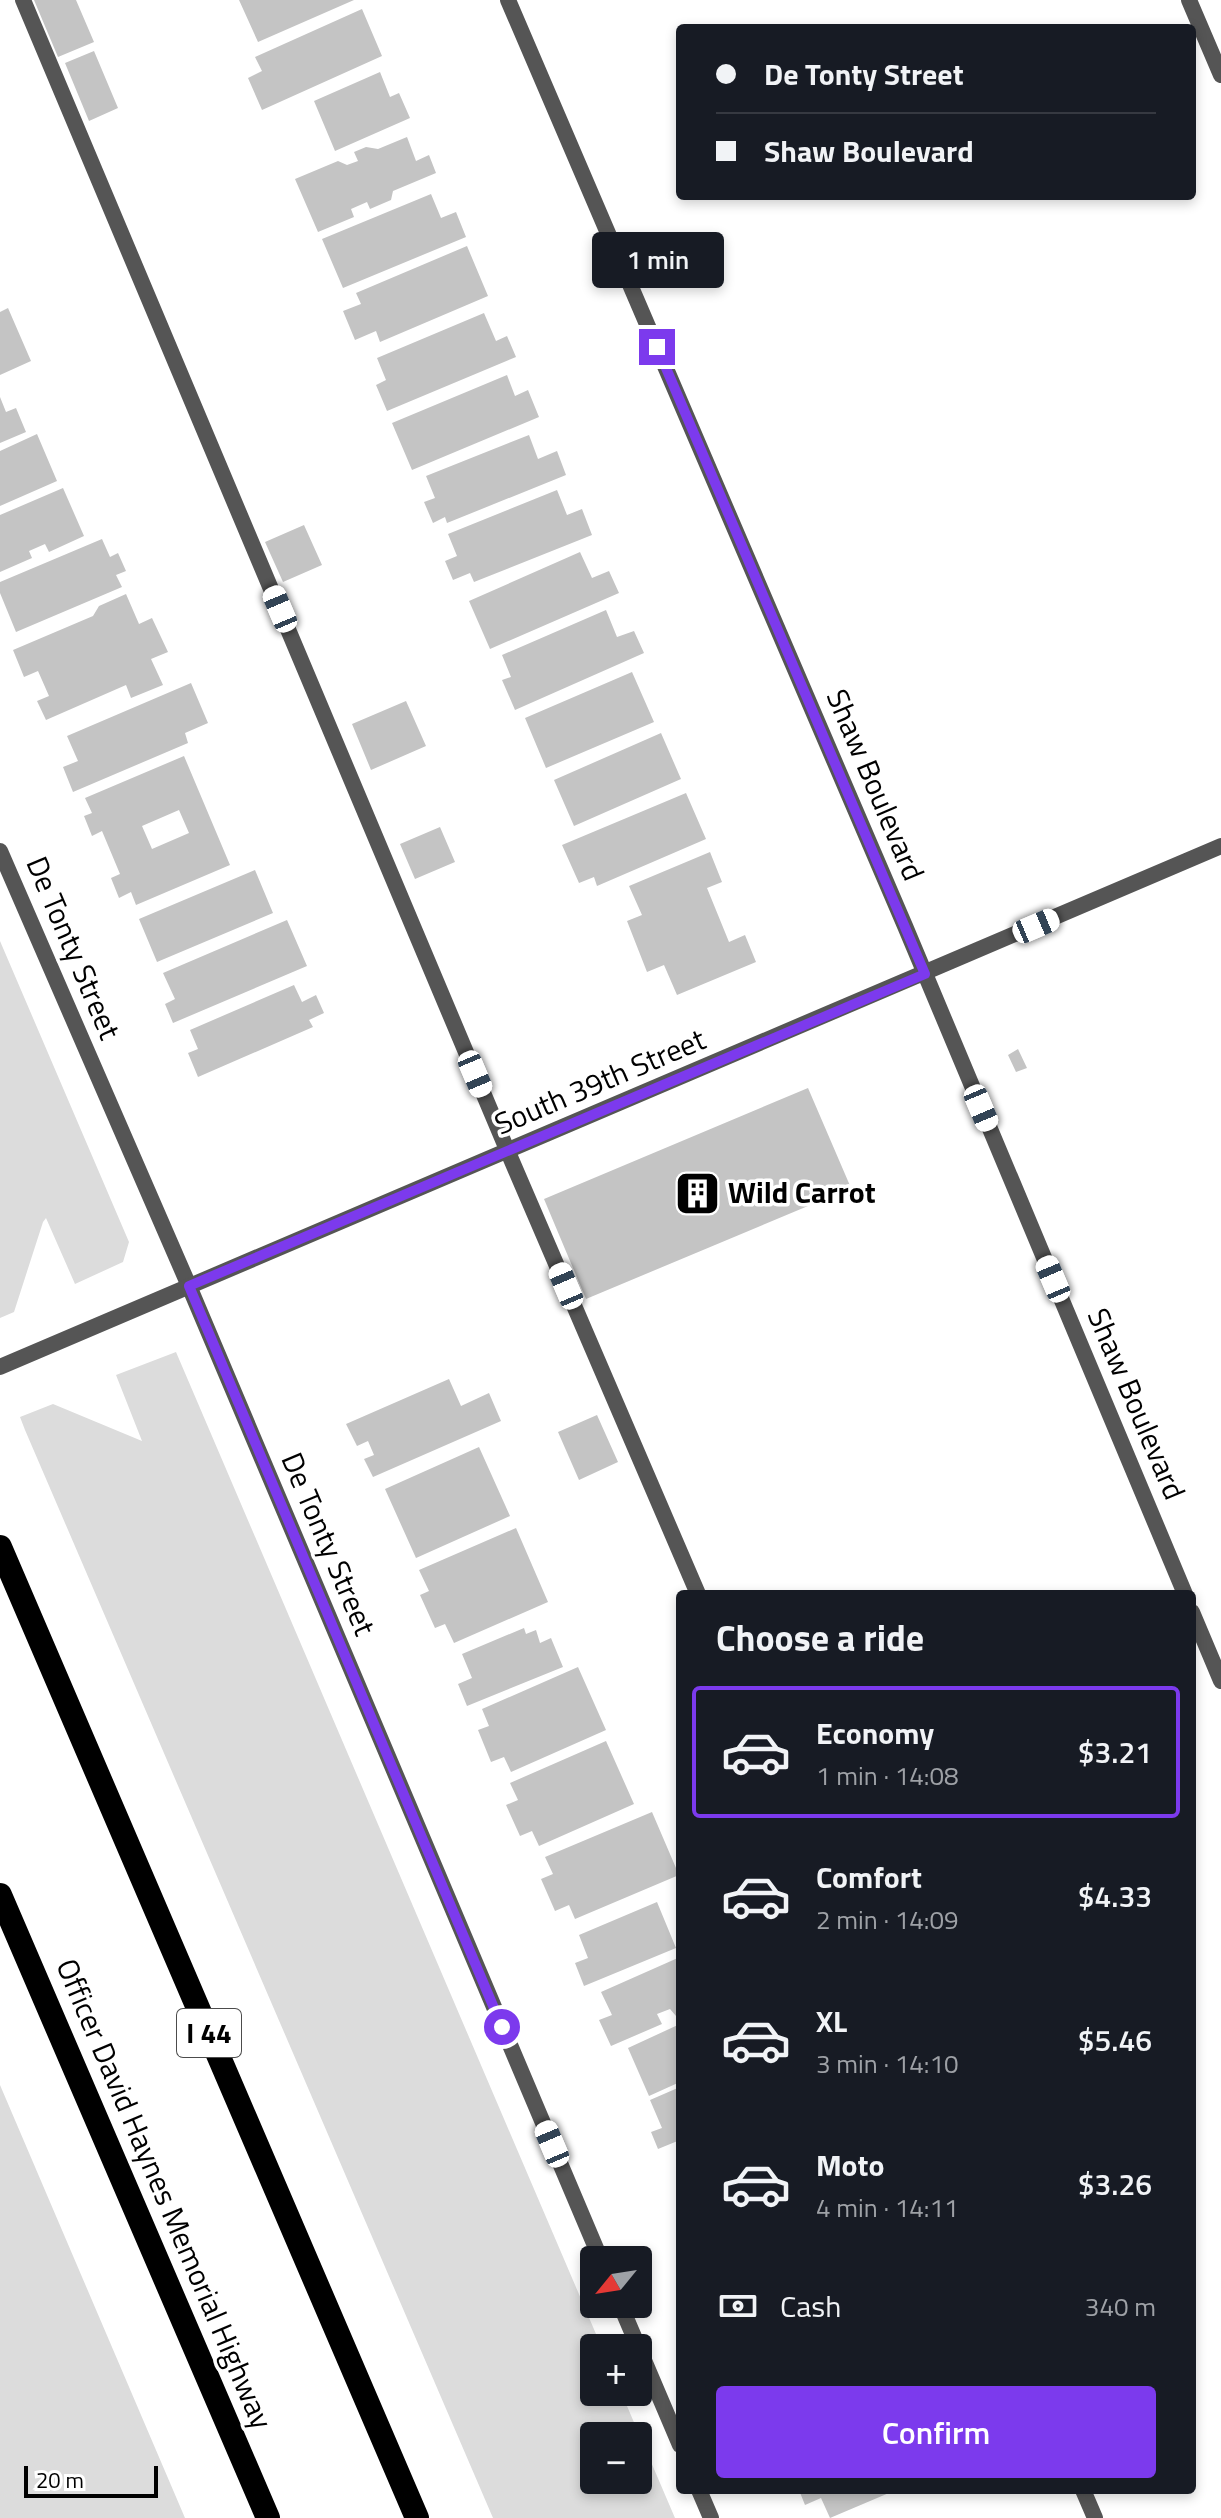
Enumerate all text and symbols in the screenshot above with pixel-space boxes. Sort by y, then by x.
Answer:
text: De Tonty Street [764,51,964,97]
text: Shaw Boulevard [764,128,974,174]
callout: 1 min [591,231,723,287]
text: 1 min [627,240,689,279]
route end [639,329,675,365]
car [260,582,300,636]
street label: Shaw Boulevard [815,682,937,888]
street label: De Tonty Street [15,849,133,1047]
car [1009,906,1063,946]
street label: South 39th Street [487,1016,713,1146]
car [455,1047,495,1101]
car [961,1081,1001,1135]
building icon: Wild Carrot [673,1169,721,1217]
place label: Wild Carrot [728,1169,876,1215]
car [1033,1252,1073,1306]
car [546,1259,586,1313]
street label: Shaw Boulevard [1076,1301,1198,1507]
street label: De Tonty Street [270,1445,388,1643]
text: Choose a ride [716,1610,924,1665]
text: Economy [816,1710,934,1756]
icon: car [720,1716,792,1788]
text: $3.21 [1078,1729,1152,1775]
text: 1 min · 14:08 [816,1756,959,1795]
text: Comfort [816,1854,922,1900]
icon: car [720,1860,792,1932]
text: $4.33 [1078,1873,1152,1919]
text: 2 min · 14:09 [816,1900,959,1939]
street label: Officer David Haynes Memorial Highway [45,1951,285,2436]
text: XL [816,1998,847,2044]
icon: car [720,2004,792,2076]
road number: I 44 [177,2009,241,2057]
route start [484,2009,520,2045]
text: $5.46 [1078,2017,1152,2063]
text: 3 min · 14:10 [816,2044,959,2083]
car [532,2117,572,2171]
text: Moto [816,2142,884,2188]
icon: car [720,2148,792,2220]
text: $3.26 [1078,2161,1152,2207]
text: 4 min · 14:11 [816,2188,959,2227]
north arrow [580,2246,652,2318]
map controls [580,2246,652,2494]
text: Cash [780,2283,841,2329]
icon: cash [716,2284,760,2328]
text: 340 m [1085,2287,1156,2326]
button: + [580,2334,652,2406]
button: Confirm [716,2386,1156,2478]
button: − [580,2422,652,2494]
scale bar [24,2462,158,2498]
text: 20 m [36,2463,84,2497]

